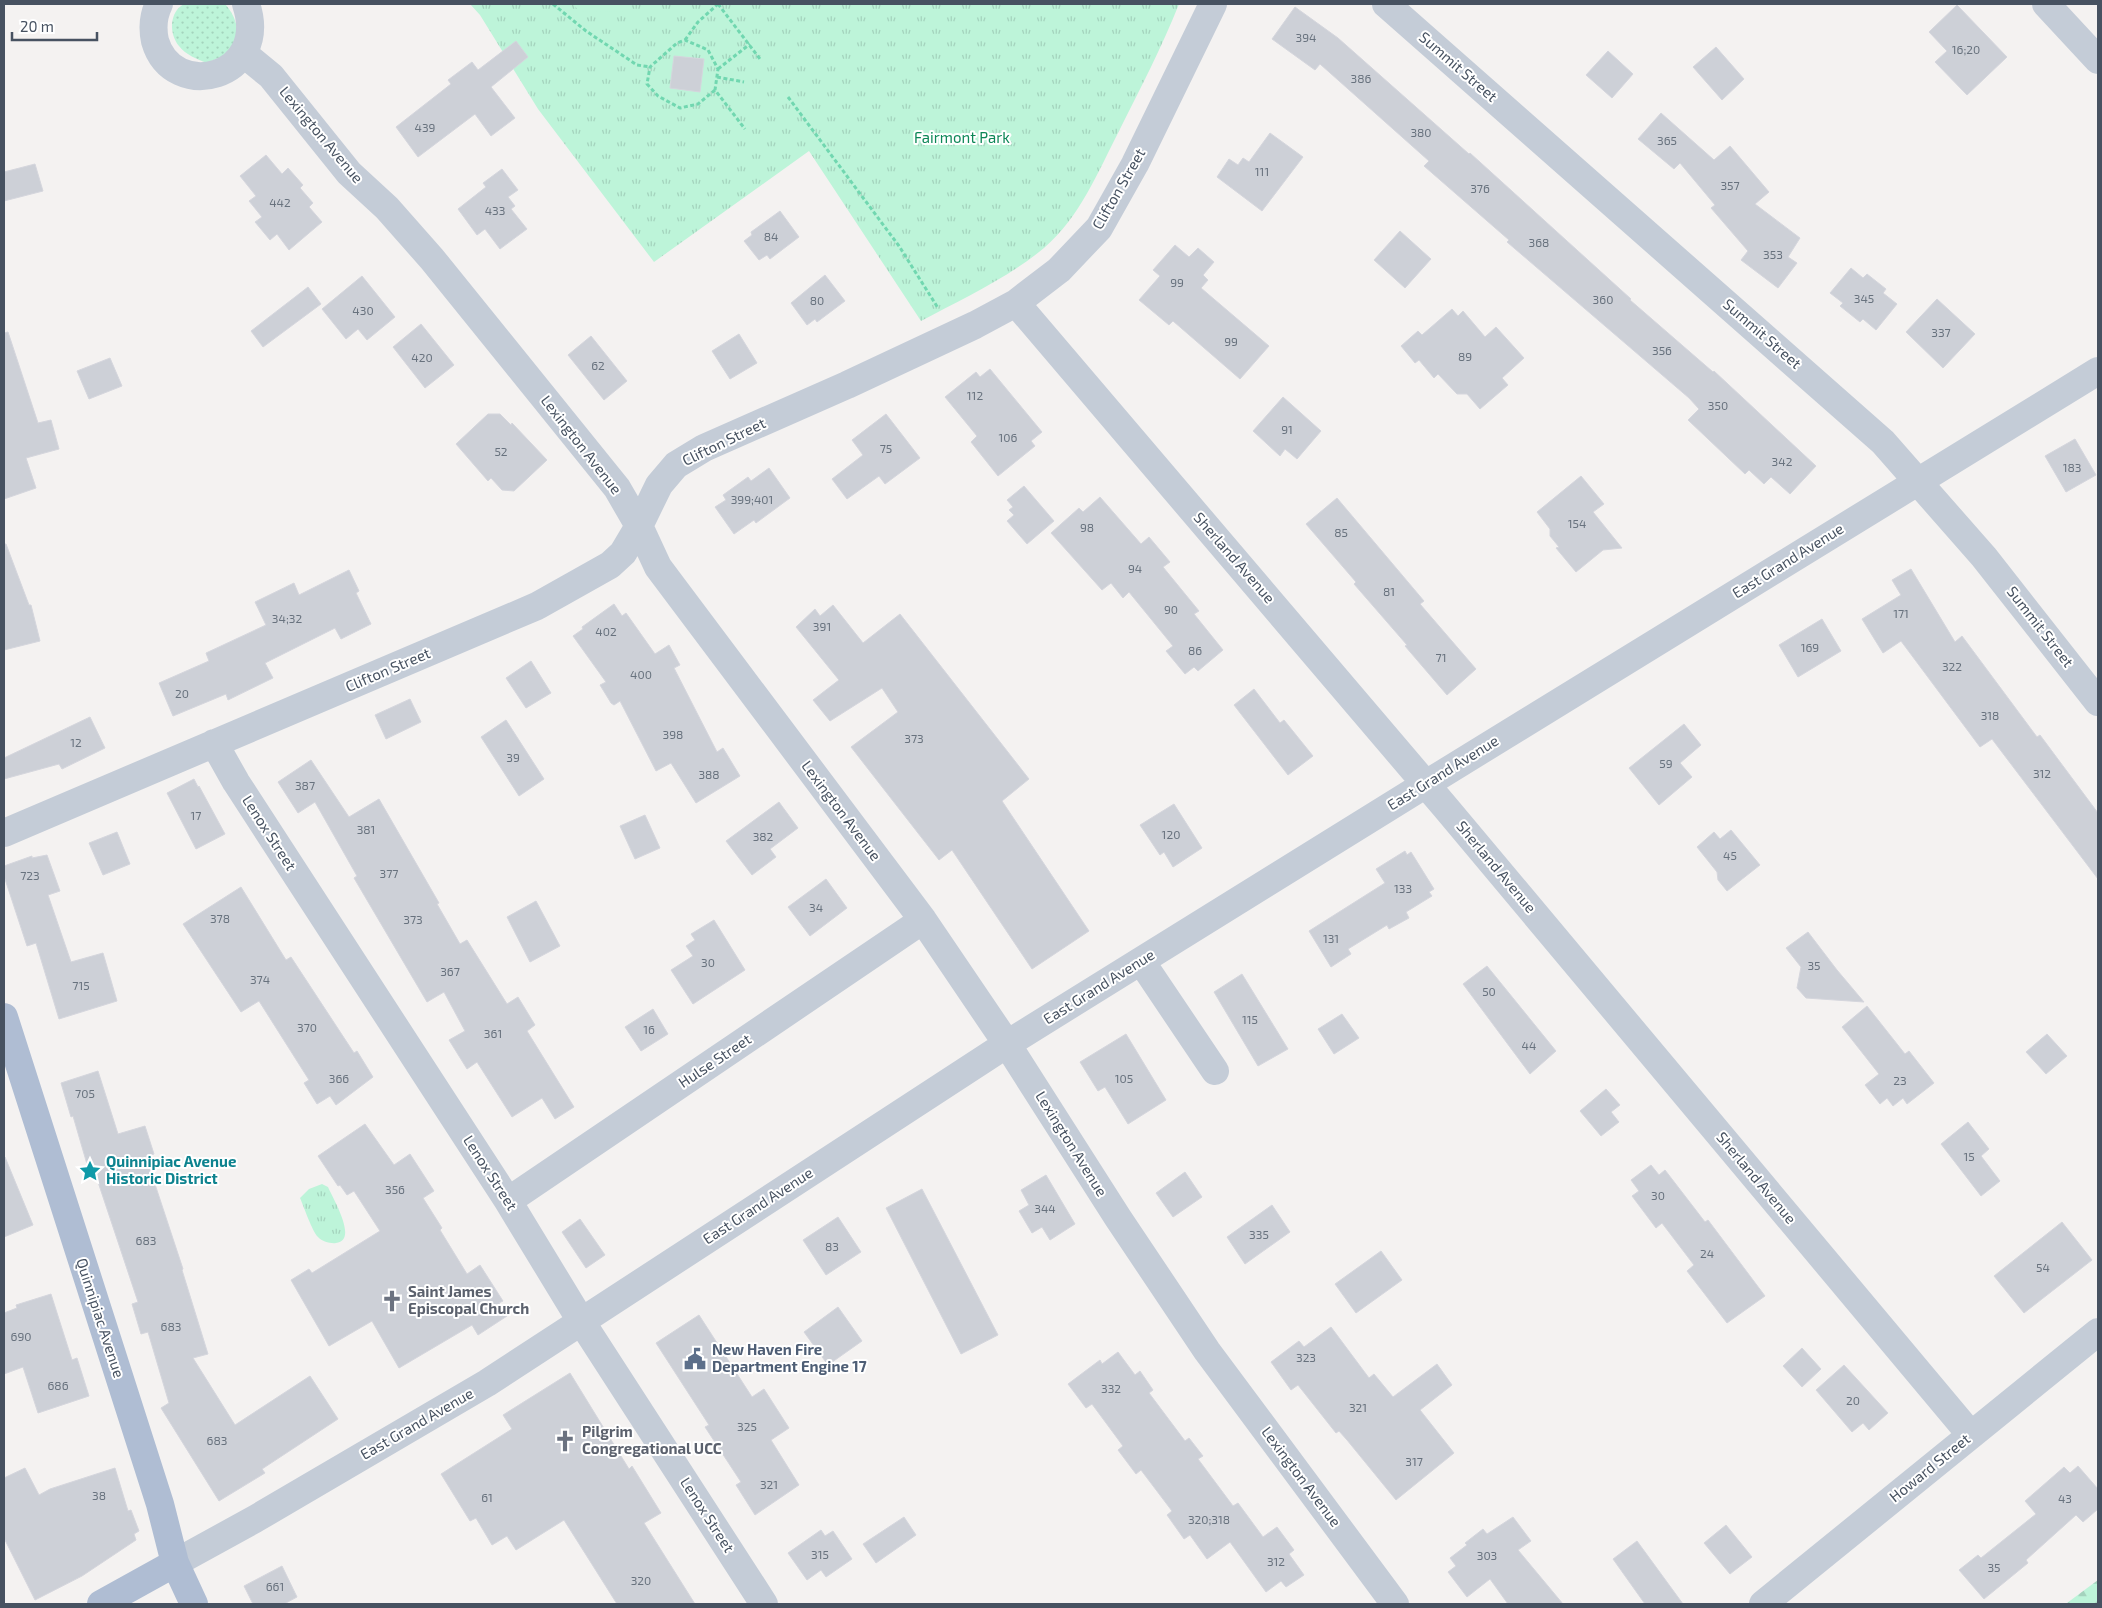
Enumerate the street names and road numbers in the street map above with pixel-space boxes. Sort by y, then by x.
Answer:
street label: Summit Street [1416,27,1502,105]
street label: Lexington Avenue [276,82,367,186]
street label: Clifton Street [1088,145,1149,232]
street label: Summit Street [1720,294,1806,372]
street label: Lexington Avenue [538,391,626,497]
street label: Clifton Street [679,413,768,469]
street label: Sherland Avenue [1190,508,1279,606]
street label: East Grand Avenue [1729,519,1846,602]
street label: Summit Street [2004,582,2078,671]
street label: Clifton Street [342,643,433,695]
street label: East Grand Avenue [1384,731,1501,814]
street label: Lexington Avenue [798,757,885,864]
street label: Lenox Street [239,792,301,874]
street label: Sherland Avenue [1453,817,1540,916]
street label: East Grand Avenue [1040,945,1157,1028]
street label: Hulse Street [675,1029,754,1091]
street label: Lexington Avenue [1032,1088,1111,1199]
street label: Sherland Avenue [1713,1128,1800,1227]
street label: Lenox Street [460,1132,522,1214]
street label: East Grand Avenue [699,1163,816,1247]
street label: Quinnipiac Avenue [72,1256,129,1380]
street label: East Grand Avenue [357,1383,476,1463]
street label: Lexington Avenue [1258,1423,1345,1530]
street label: Howard Street [1885,1429,1974,1505]
street label: Lenox Street [677,1474,739,1556]

